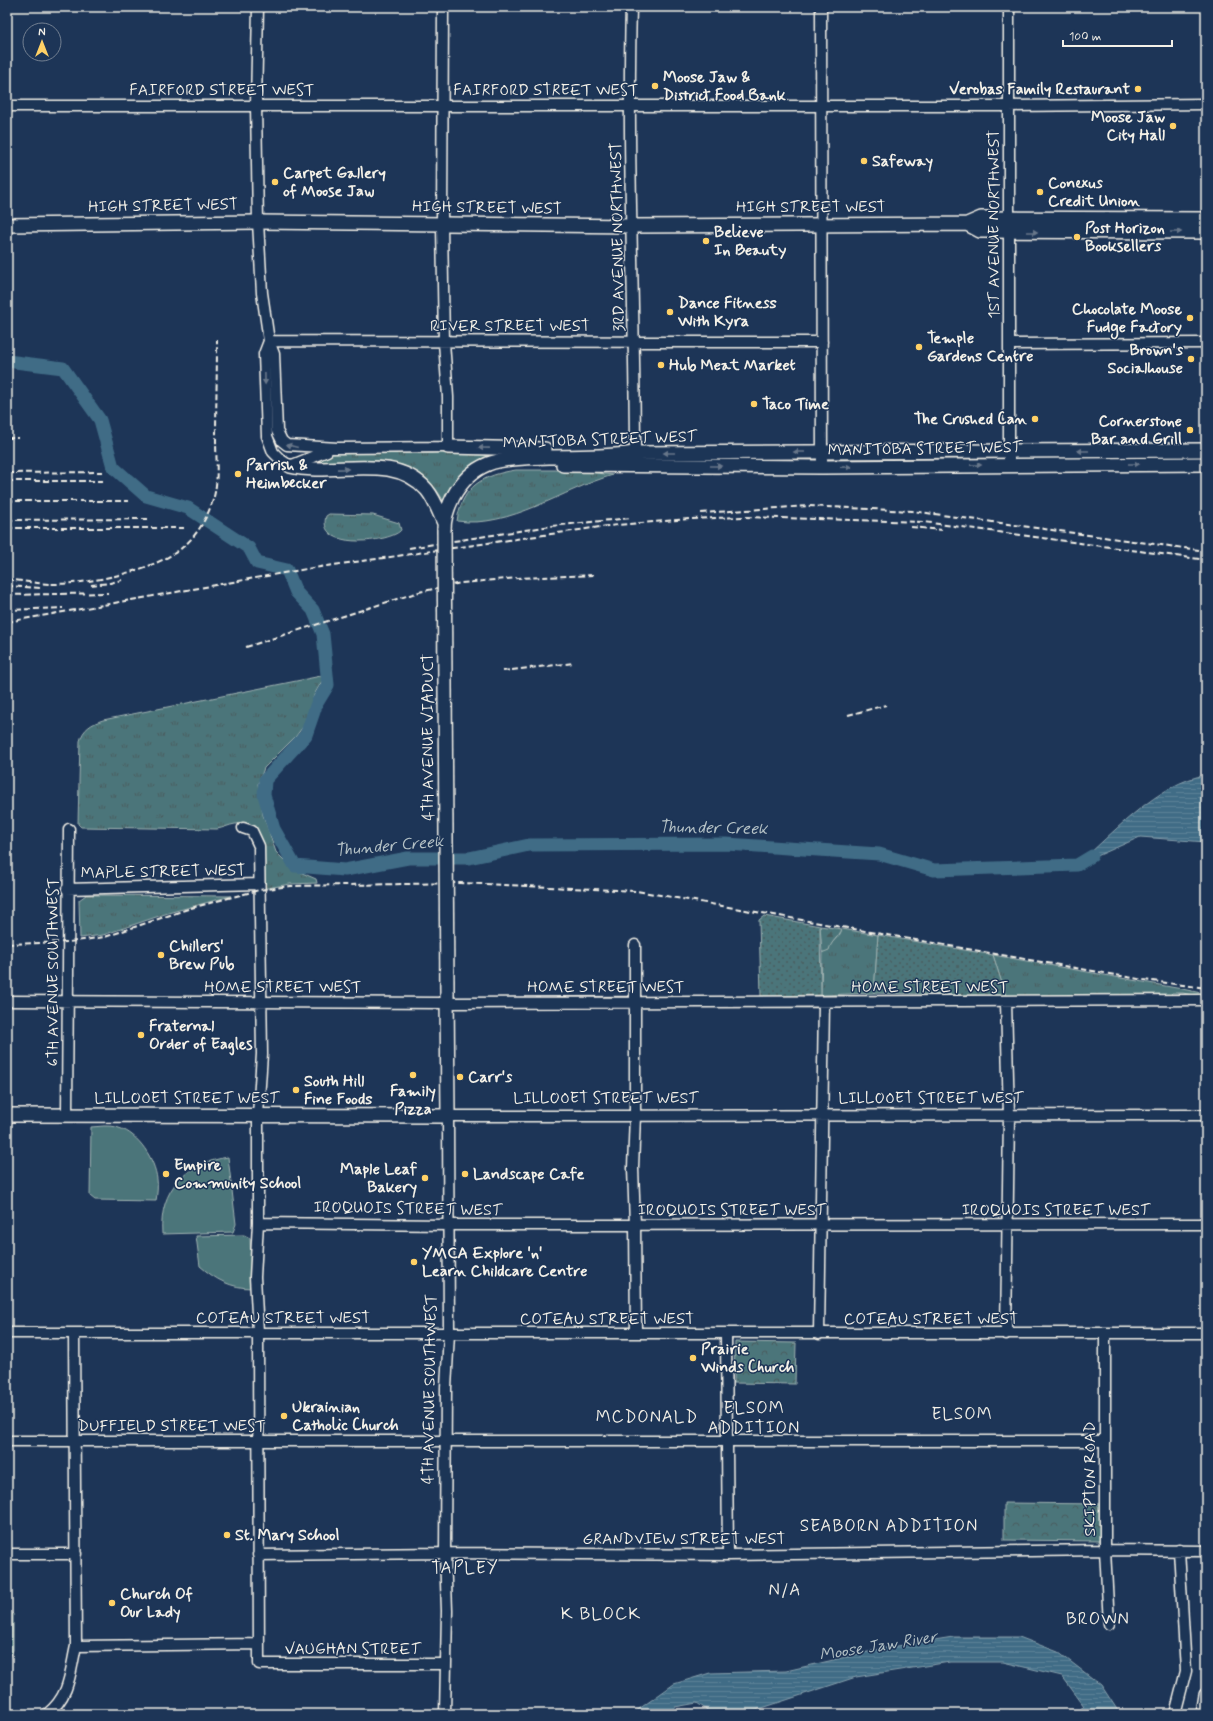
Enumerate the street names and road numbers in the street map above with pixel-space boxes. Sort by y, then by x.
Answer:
street label: FAIRFORD STREET WEST [129,80,315,101]
street label: FAIRFORD STREET WEST [453,80,639,101]
street label: 1ST AVENUE NORTHWEST [984,129,1005,319]
street label: 3RD AVENUE NORTHWEST [606,142,630,332]
street label: HIGH STREET WEST [88,194,238,218]
street label: HIGH STREET WEST [412,196,562,220]
street label: HIGH STREET WEST [736,197,886,218]
street label: RIVER STREET WEST [430,316,590,337]
street label: MANITOBA STREET WEST [502,426,699,454]
street label: MANITOBA STREET WEST [828,437,1024,461]
street label: 4TH AVENUE VIADUCT [418,653,439,821]
street label: MAPLE STREET WEST [80,860,246,884]
street label: 6TH AVENUE SOUTHWEST [43,877,64,1067]
street label: HOME STREET WEST [204,977,362,998]
street label: HOME STREET WEST [527,977,685,998]
street label: HOME STREET WEST [851,977,1009,998]
street label: LILLOOET STREET WEST [94,1088,281,1109]
street label: LILLOOET STREET WEST [513,1088,700,1109]
street label: LILLOOET STREET WEST [838,1088,1025,1109]
street label: IROQUOIS STREET WEST [313,1197,504,1221]
street label: IROQUOIS STREET WEST [638,1200,827,1221]
street label: IROQUOIS STREET WEST [962,1200,1151,1221]
street label: 4TH AVENUE SOUTHWEST [418,1294,442,1484]
street label: COTEAU STREET WEST [196,1308,370,1329]
street label: COTEAU STREET WEST [520,1309,694,1330]
street label: COTEAU STREET WEST [844,1309,1018,1330]
street label: DUFFIELD STREET WEST [78,1416,266,1437]
street label: SKIPTON ROAD [1080,1422,1101,1536]
street label: GRANDVIEW STREET WEST [583,1529,785,1550]
street label: VAUGHAN STREET [285,1639,422,1660]

